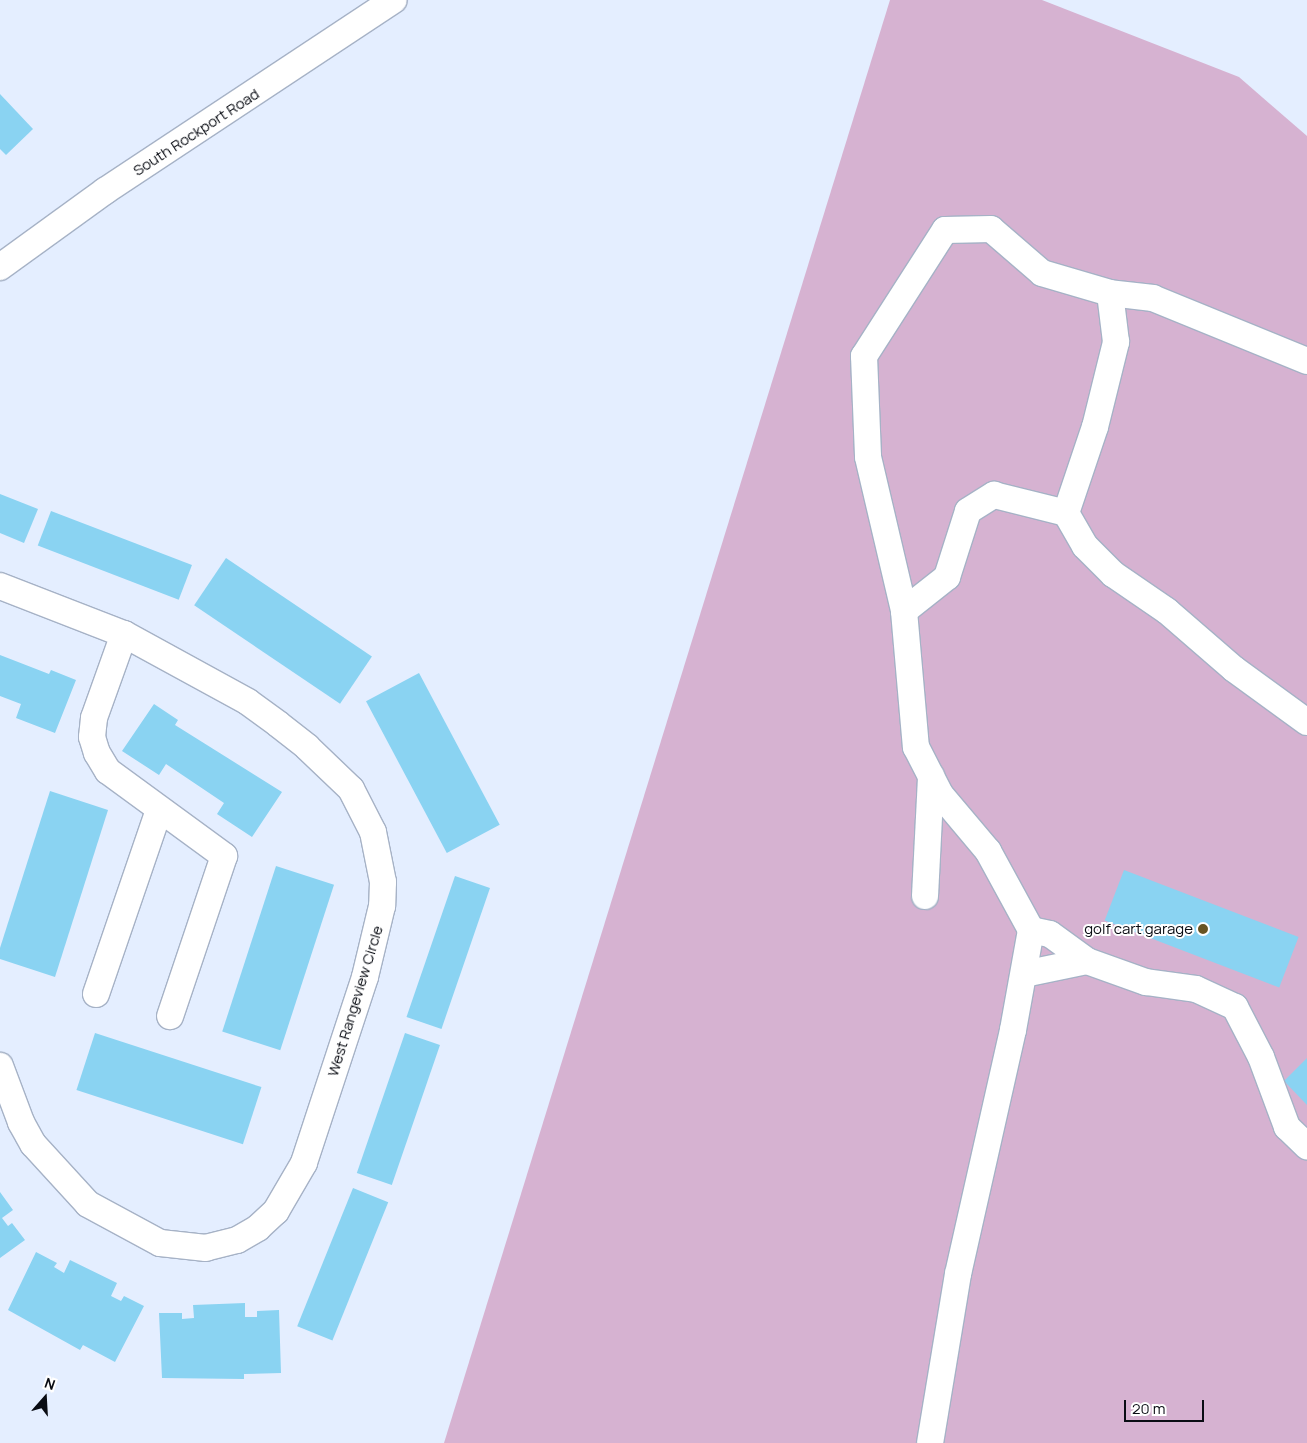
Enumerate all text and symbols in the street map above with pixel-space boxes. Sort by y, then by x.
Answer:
street label: South Rockport Road [130,84,262,180]
place label: golf cart garage [1084,920,1193,938]
street label: West Rangeview Circle [323,923,387,1079]
marker: golf cart garage [1197,923,1209,935]
north arrow [20,1373,70,1423]
text: N [42,1373,58,1394]
scale bar [1127,1390,1207,1422]
text: 20 m [1132,1398,1165,1419]

